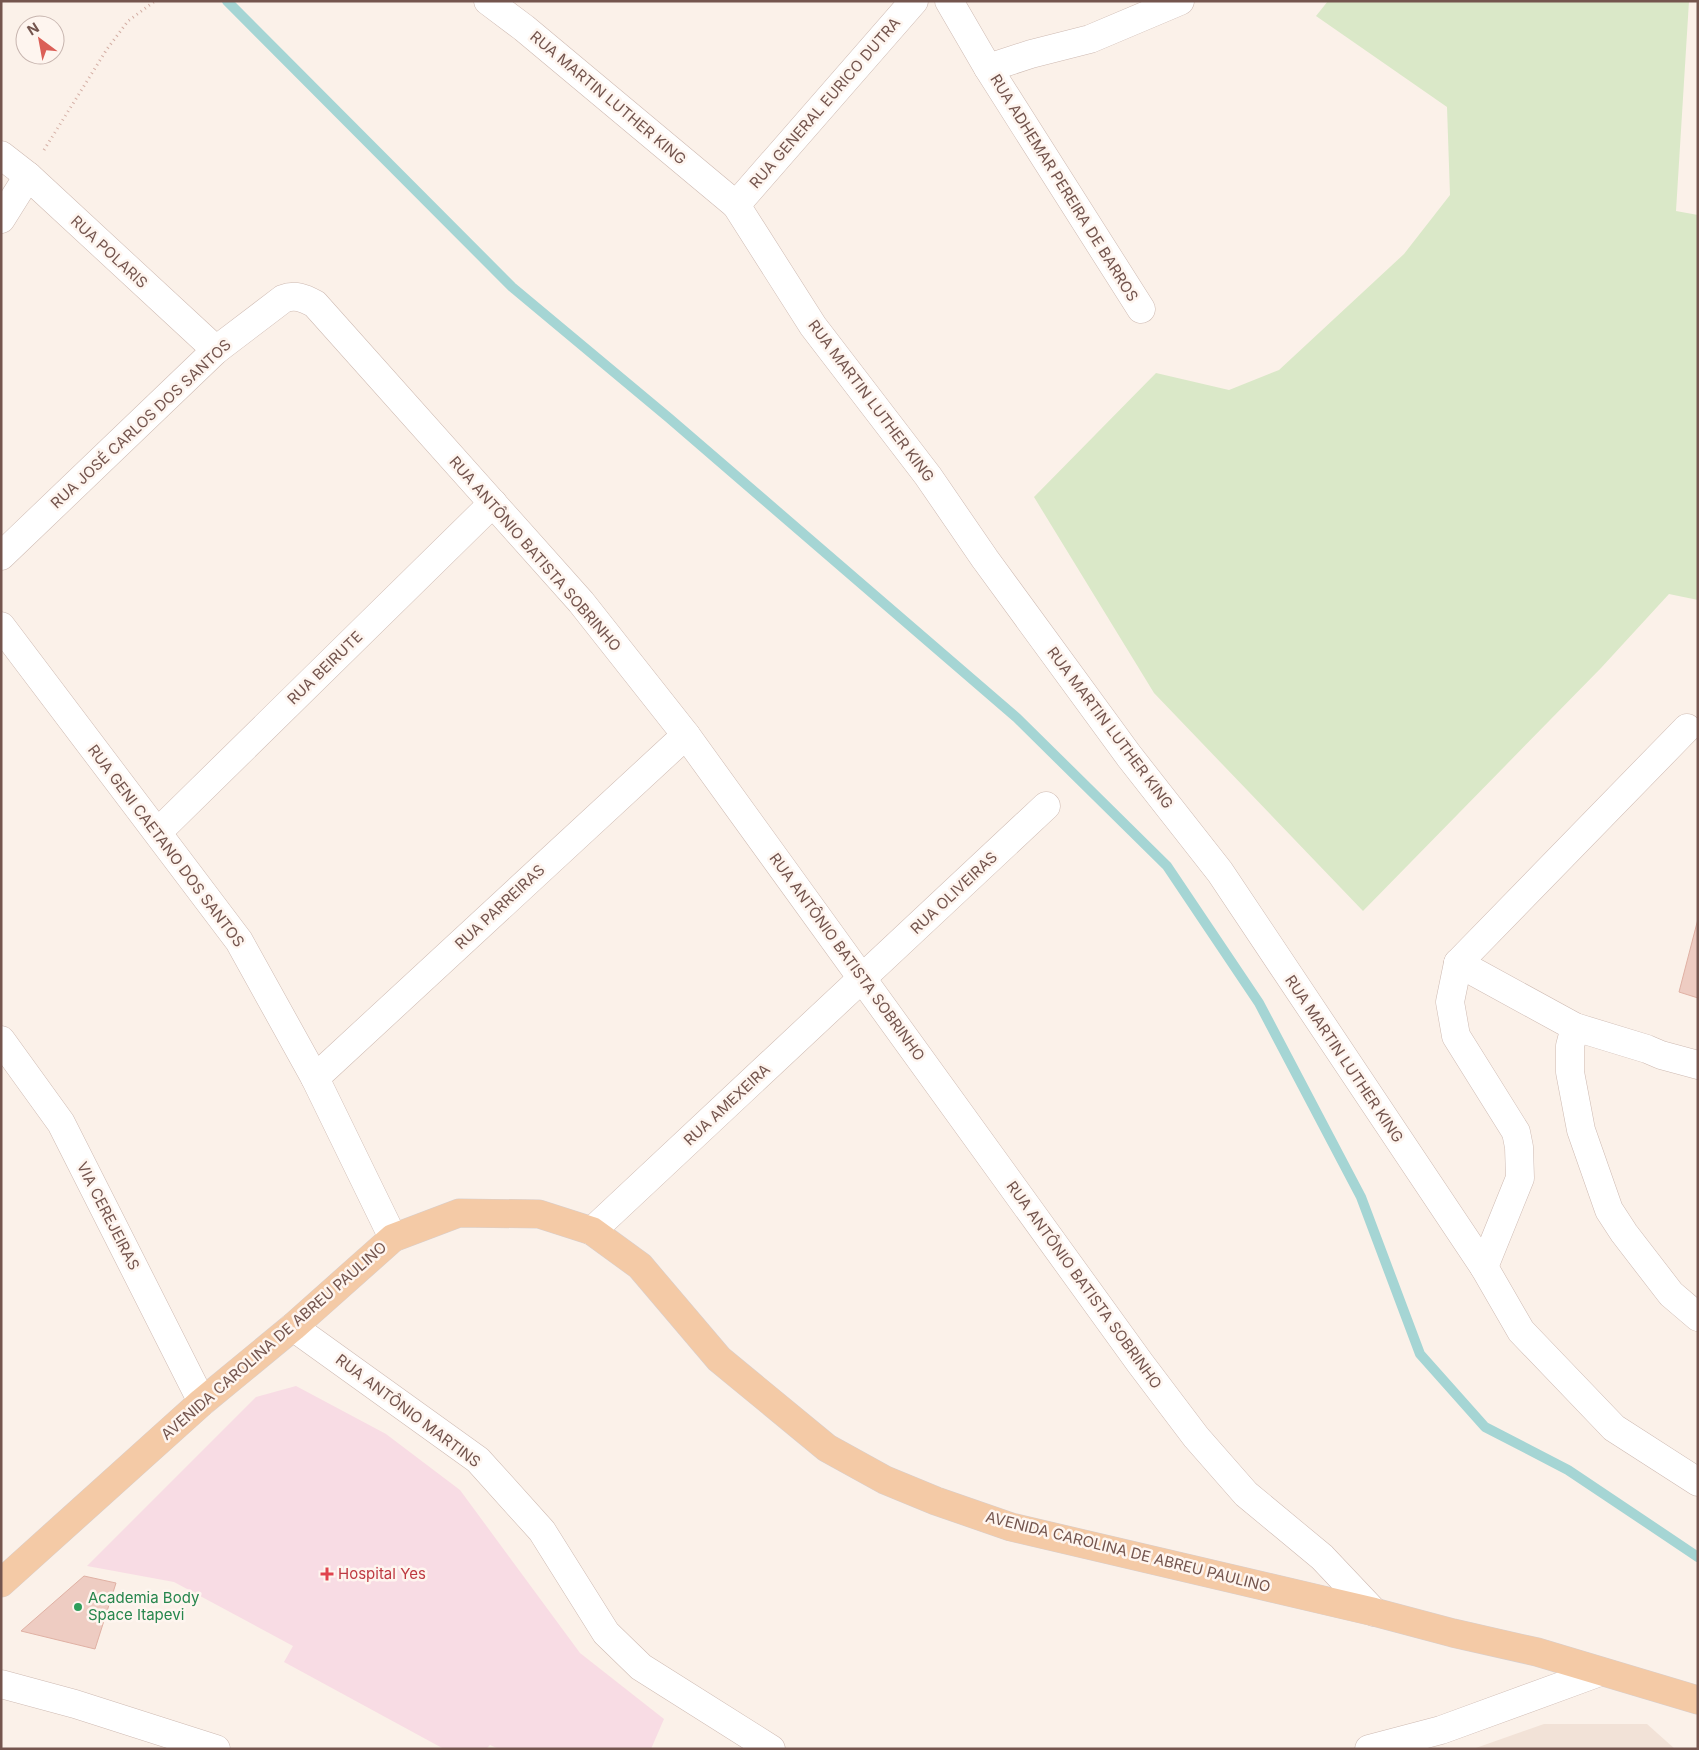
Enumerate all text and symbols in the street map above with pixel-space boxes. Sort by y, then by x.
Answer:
street label: RUA GENERAL EURICO DUTRA [745,13,904,192]
north arrow [15,15,65,65]
text: N [24,19,42,39]
street label: RUA MARTIN LUTHER KING [526,27,690,168]
street label: RUA ADHEMAR PEREIRA DE BARROS [986,71,1143,305]
street label: RUA POLARIS [67,211,152,292]
street label: RUA MARTIN LUTHER KING [804,316,939,485]
street label: RUA JOSÉ CARLOS DOS SANTOS [47,335,235,512]
street label: RUA ANTÔNIO BATISTA SOBRINHO [445,452,625,655]
street label: RUA BEIRUTE [283,627,366,708]
street label: RUA MARTIN LUTHER KING [1043,643,1178,812]
street label: RUA GENI CAETANO DOS SANTOS [84,741,249,951]
street label: RUA OLIVEIRAS [906,847,1001,938]
street label: RUA ANTÔNIO BATISTA SOBRINHO [766,849,929,1064]
street label: RUA PARREIRAS [451,860,549,953]
street label: RUA MARTIN LUTHER KING [1281,971,1408,1146]
street label: RUA AMEXEIRA [679,1060,774,1150]
street label: VIA CEREJEIRAS [73,1159,144,1273]
street label: RUA ANTÔNIO BATISTA SOBRINHO [1003,1177,1166,1392]
street label: AVENIDA CAROLINA DE ABREU PAULINO [157,1237,390,1444]
street label: RUA ANTÔNIO MARTINS [332,1350,485,1471]
street label: AVENIDA CAROLINA DE ABREU PAULINO [984,1507,1272,1596]
place label: Hospital Yes [338,1564,426,1583]
marker: Hospital Yes [320,1567,334,1581]
place label: Academia Body Space Itapevi [88,1588,200,1624]
marker: Academia Body Space Itapevi [72,1601,84,1613]

